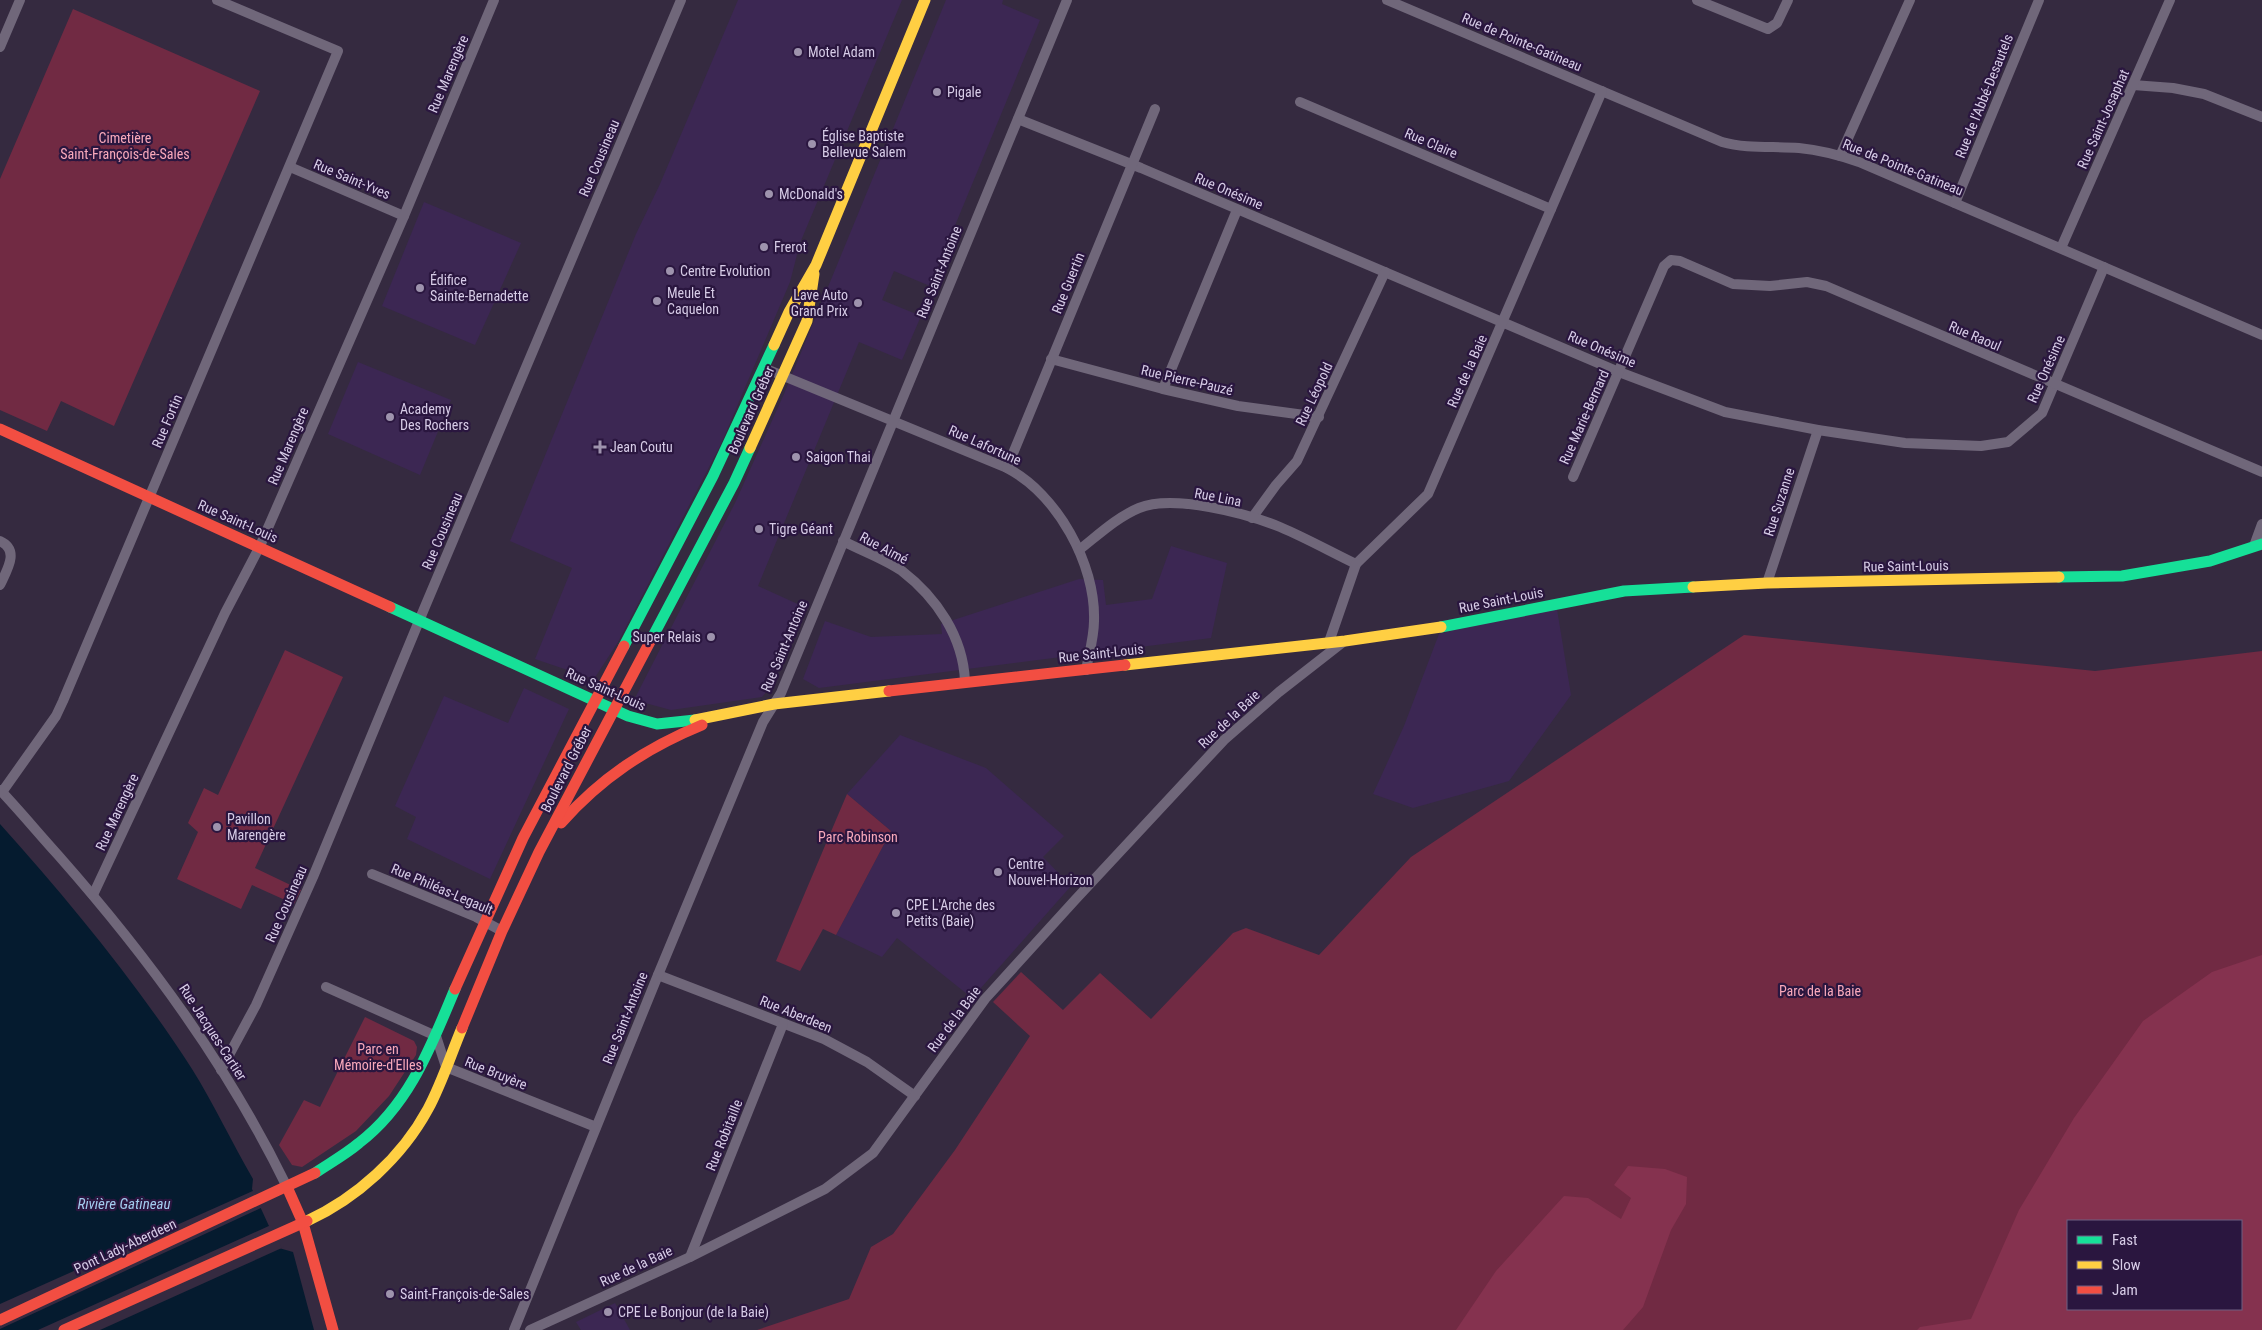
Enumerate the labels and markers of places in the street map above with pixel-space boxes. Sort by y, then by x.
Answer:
place label: Motel Adam [808,44,875,60]
marker: Motel Adam [792,46,804,58]
place label: Pigale [947,84,982,100]
marker: Pigale [931,86,943,98]
place label: Église Baptiste Bellevue Salem [822,127,906,160]
marker: Église Baptiste Bellevue Salem [806,138,818,150]
place label: McDonald's [779,186,843,202]
marker: McDonald's [763,188,775,200]
place label: Frerot [774,239,807,255]
marker: Frerot [758,241,770,253]
place label: Centre Evolution [680,263,770,279]
marker: Centre Evolution [664,265,676,277]
place label: Édifice Sainte-Bernadette [430,271,529,304]
marker: Édifice Sainte-Bernadette [414,282,426,294]
place label: Meule Et Caquelon [667,285,719,317]
place label: Lave Auto Grand Prix [791,287,848,319]
marker: Meule Et Caquelon [651,295,663,307]
marker: Lave Auto Grand Prix [852,297,864,309]
place label: Academy Des Rochers [400,401,469,433]
marker: Academy Des Rochers [384,411,396,423]
place label: Jean Coutu [610,439,673,455]
marker: Jean Coutu [594,441,606,453]
place label: Saigon Thai [806,449,871,465]
marker: Saigon Thai [790,451,802,463]
place label: Tigre Géant [769,521,833,537]
marker: Tigre Géant [753,523,765,535]
place label: Super Relais [633,629,701,645]
marker: Super Relais [705,631,717,643]
place label: Pavillon Marengère [227,811,286,843]
marker: Pavillon Marengère [211,821,223,833]
place label: Centre Nouvel-Horizon [1008,856,1093,888]
marker: Centre Nouvel-Horizon [992,866,1004,878]
place label: CPE L'Arche des Petits (Baie) [906,897,995,930]
marker: CPE L'Arche des Petits (Baie) [890,907,902,919]
place label: Saint-François-de-Sales [400,1286,529,1302]
marker: Saint-François-de-Sales [384,1288,396,1300]
place label: CPE Le Bonjour (de la Baie) [618,1304,769,1321]
marker: CPE Le Bonjour (de la Baie) [602,1306,614,1318]

